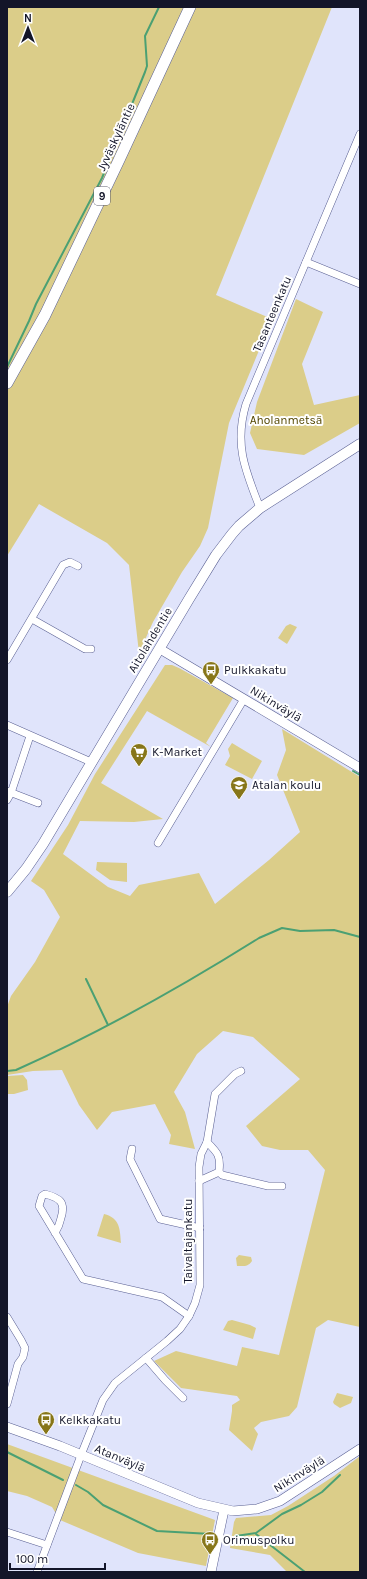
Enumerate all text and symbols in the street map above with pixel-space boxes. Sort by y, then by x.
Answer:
north arrow [8,8,48,48]
text: N [24,12,32,25]
street label: Jyväskyläntie [94,101,138,173]
road number: 9 [94,187,110,205]
street label: Tasanteenkatu [250,274,294,354]
park label: Aholanmetsä [250,413,322,427]
street label: Aitolahdentie [125,605,175,675]
bus stop icon: Pulkkakatu [201,660,221,685]
place label: Pulkkakatu [224,663,287,677]
street label: Nikinväylä [248,683,304,725]
supermarket icon: K-Market [129,742,149,767]
place label: K-Market [152,745,202,759]
school or university icon: Atalan koulu [229,775,249,800]
place label: Atalan koulu [252,778,321,792]
street label: Taivaltajankatu [181,1198,195,1284]
bus stop icon: Kelkkakatu [36,1410,56,1435]
place label: Kelkkakatu [59,1413,121,1427]
street label: Atanväylä [93,1441,147,1475]
street label: Nikinväylä [271,1453,327,1495]
bus stop icon: Orimuspolku [200,1530,220,1555]
place label: Orimuspolku [223,1533,294,1547]
scale bar [10,1545,105,1571]
text: 100 m [16,1552,48,1566]

